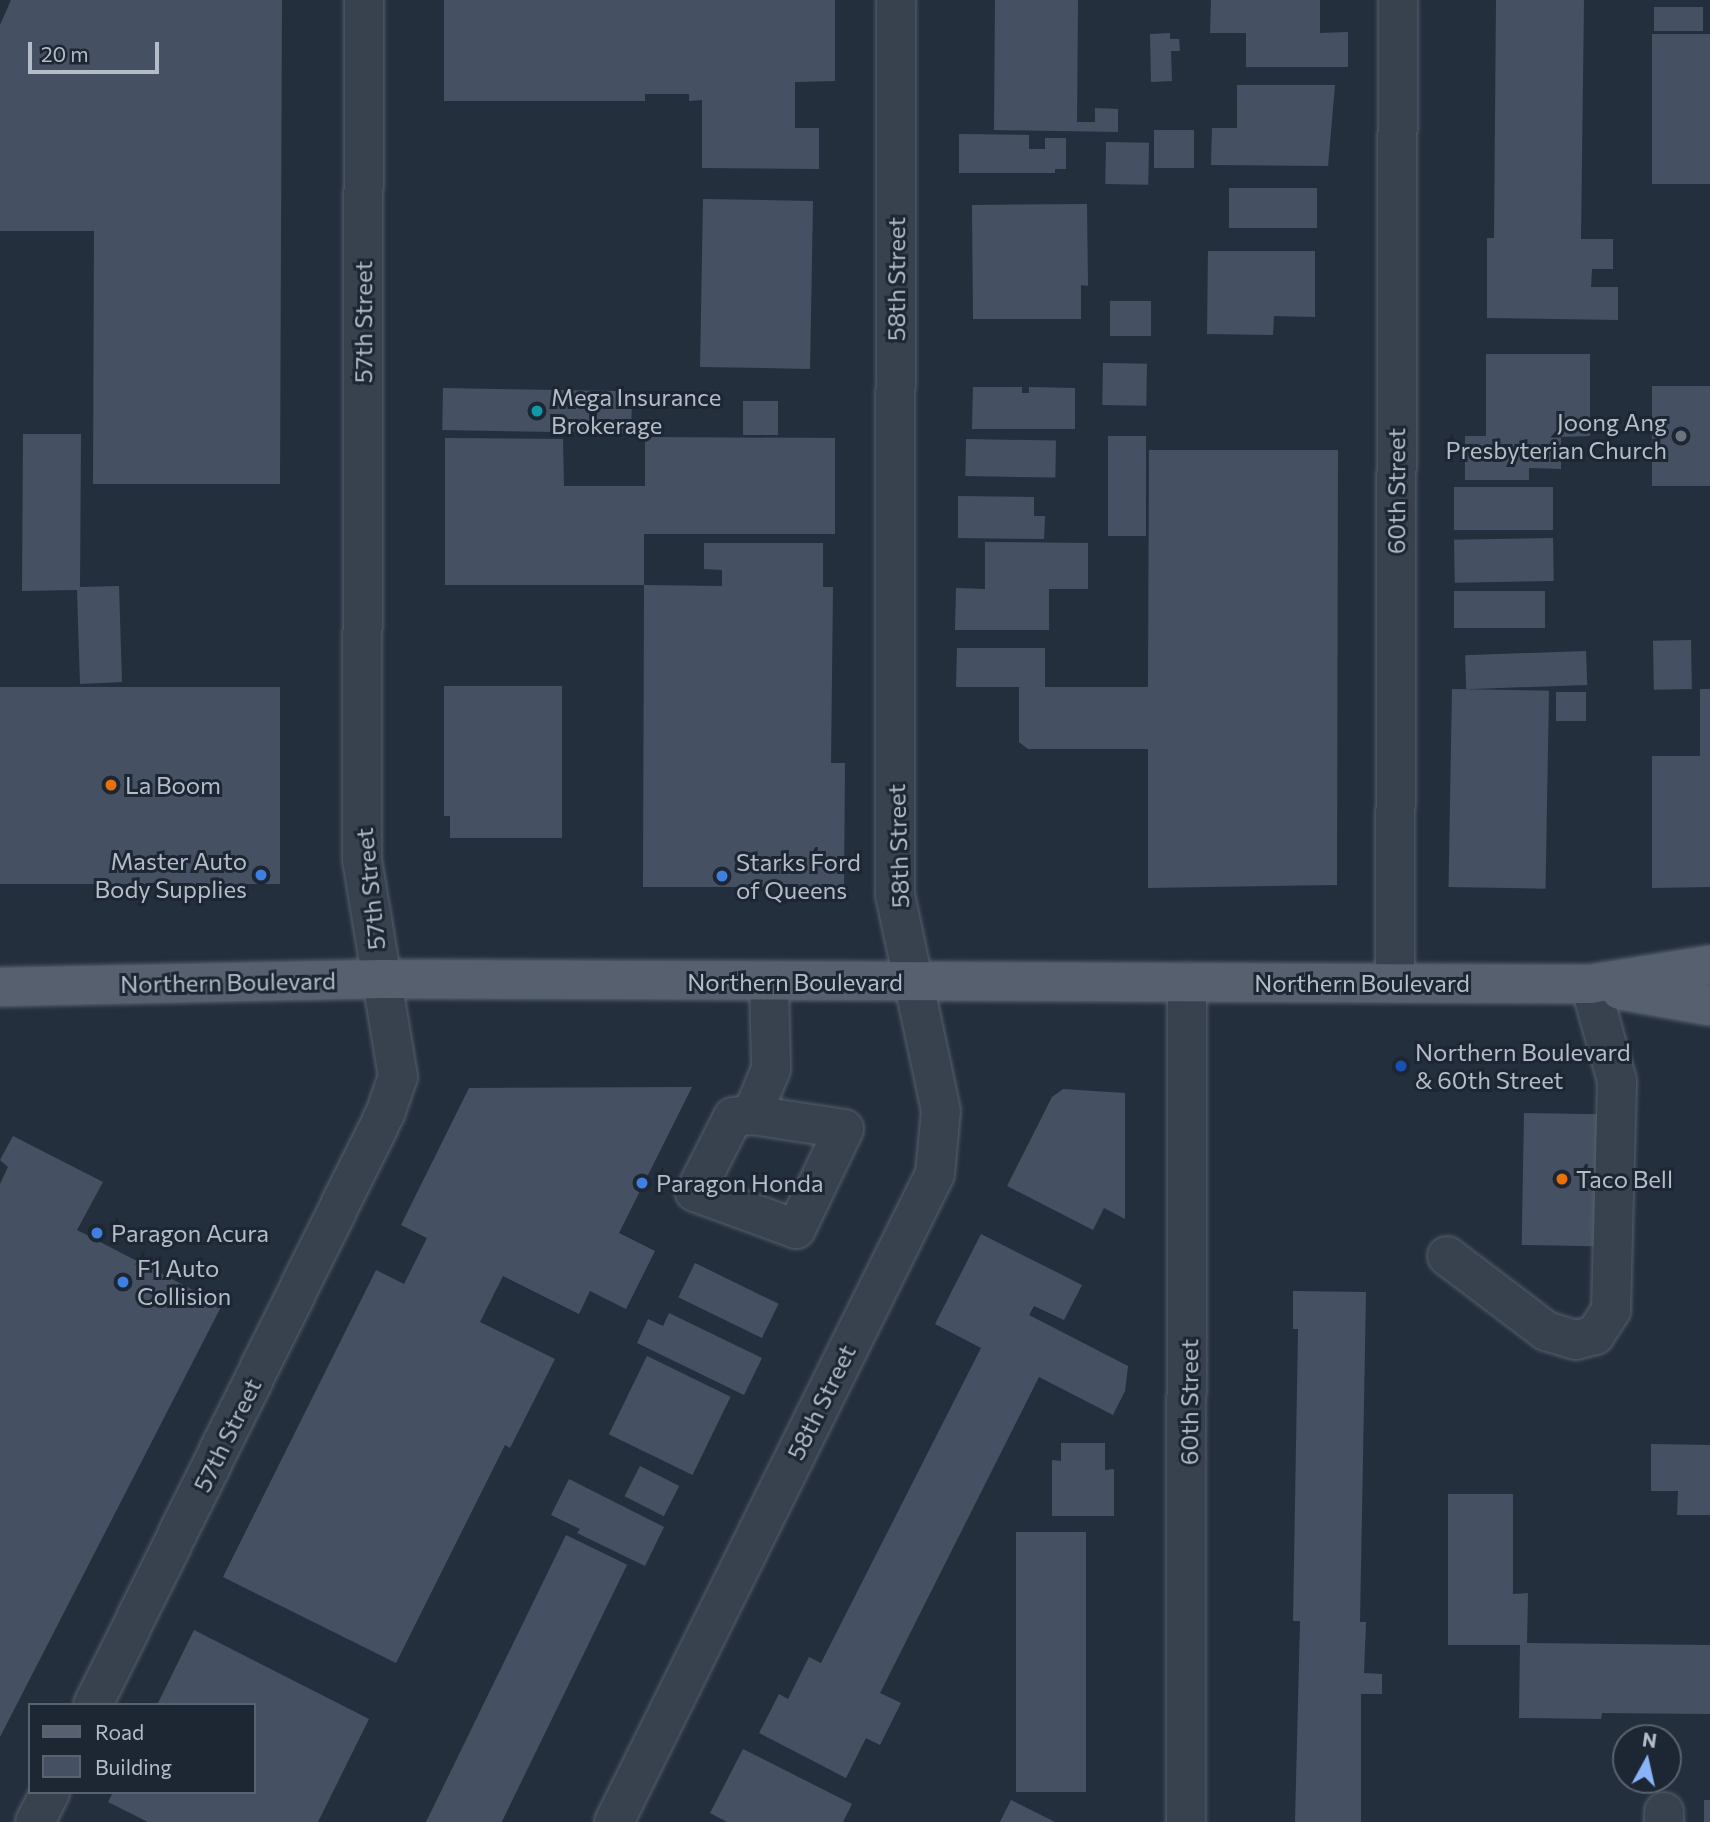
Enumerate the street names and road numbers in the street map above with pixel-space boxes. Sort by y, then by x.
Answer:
street label: 58th Street [882,217,910,341]
street label: 57th Street [349,261,377,383]
street label: 60th Street [1382,428,1410,554]
street label: 58th Street [881,783,915,909]
street label: 57th Street [349,827,391,951]
street label: Northern Boulevard [120,966,336,998]
street label: Northern Boulevard [687,968,903,996]
street label: Northern Boulevard [1254,969,1470,997]
street label: 60th Street [1175,1339,1203,1465]
street label: 58th Street [781,1340,861,1464]
street label: 57th Street [187,1374,267,1496]

